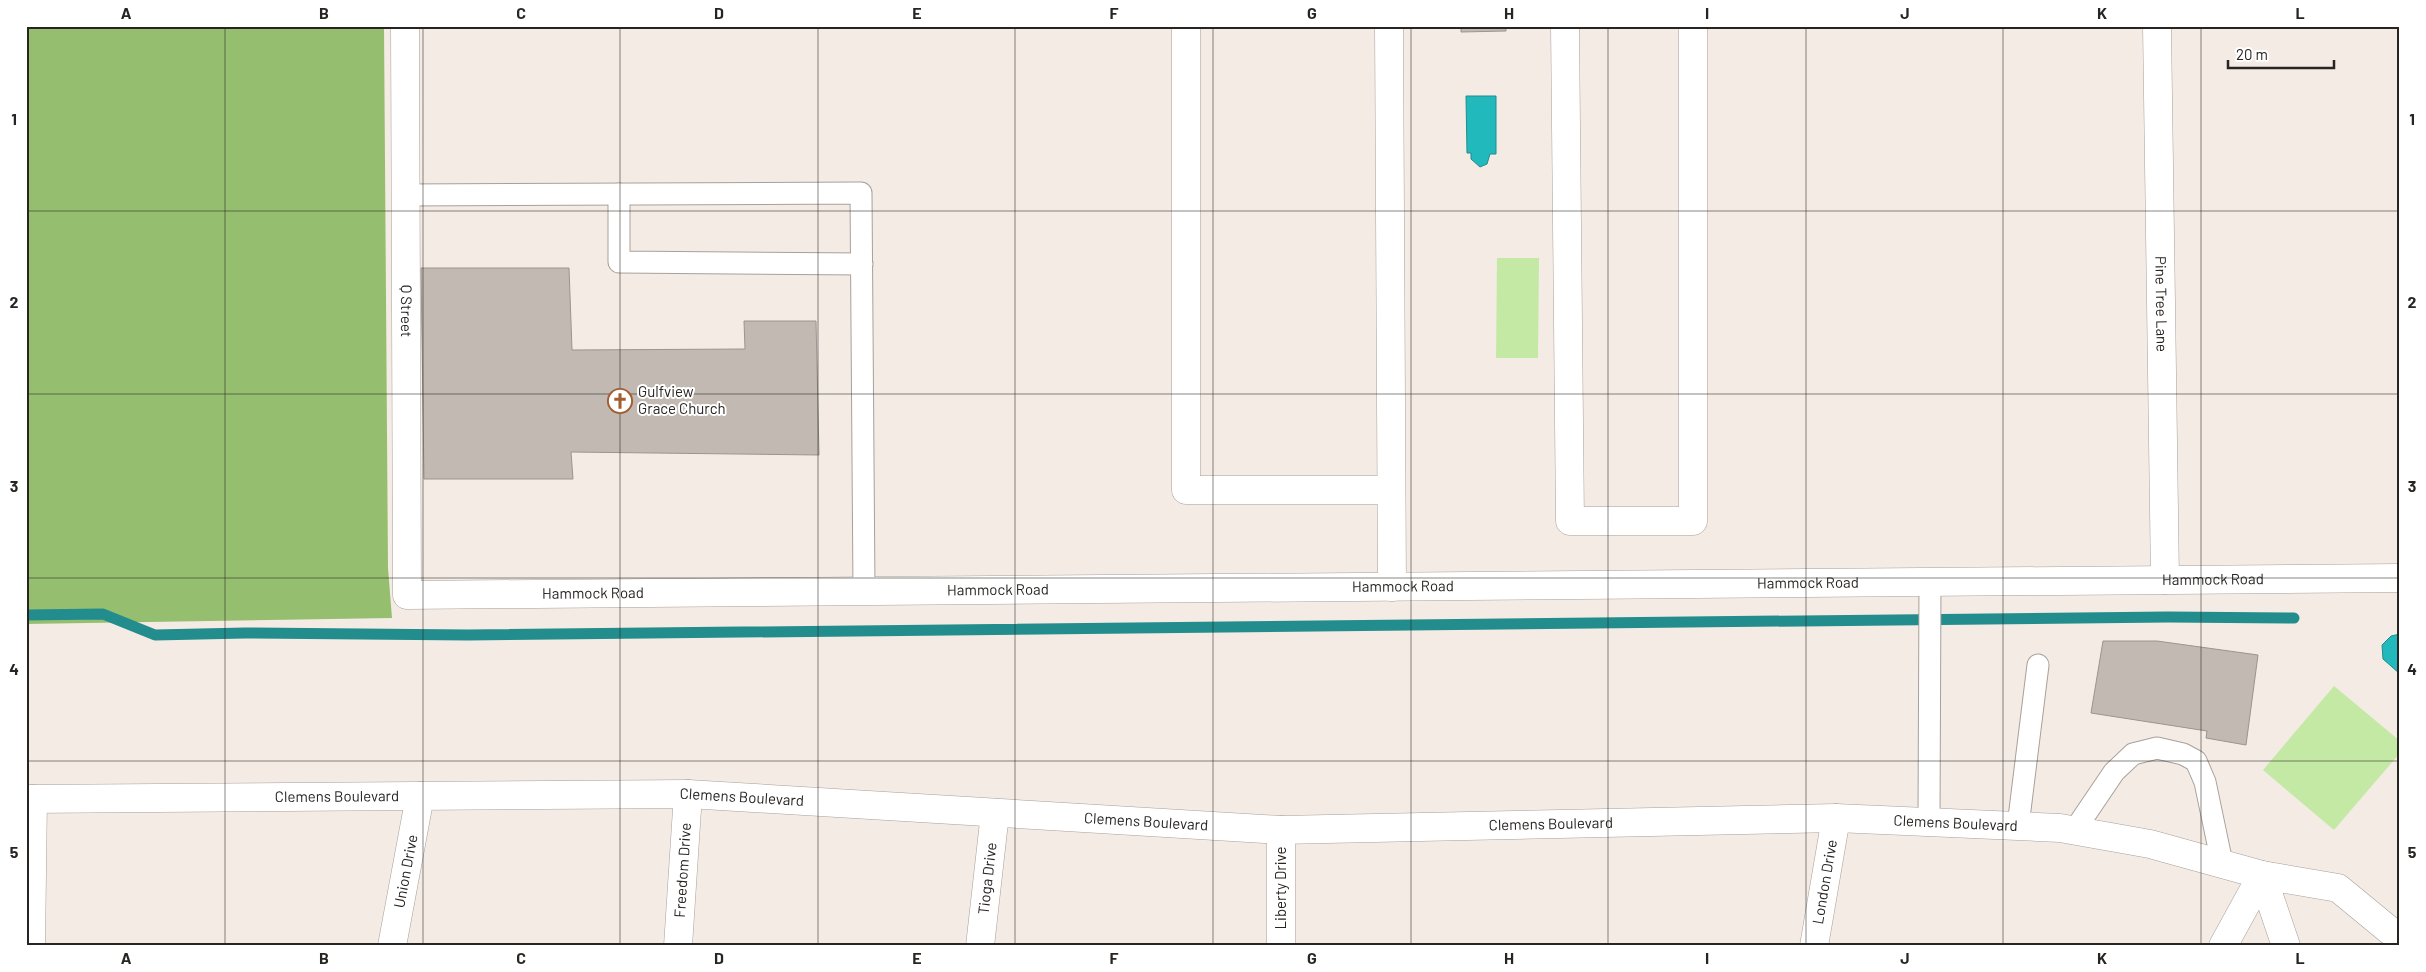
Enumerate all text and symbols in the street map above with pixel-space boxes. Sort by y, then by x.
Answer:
text: A [121,3,132,22]
text: B [319,3,329,22]
text: C [516,3,526,22]
text: D [714,3,724,22]
text: E [912,3,922,22]
text: F [1110,3,1119,22]
text: G [1307,3,1317,22]
text: H [1504,3,1514,22]
text: I [1705,3,1709,22]
text: J [1900,3,1910,22]
text: K [2097,3,2107,22]
text: L [2295,3,2305,22]
scale bar [2228,38,2335,70]
text: 20 m [2236,45,2268,63]
text: 1 [11,109,17,128]
text: 1 [2409,109,2415,128]
street label: Pine Tree Lane [2152,256,2172,352]
street label: Q Street [398,285,416,337]
text: 2 [10,292,19,311]
text: 2 [2408,292,2417,311]
place label: Gulfview Grace Church [638,382,726,417]
church icon: Gulfview Grace Church [607,388,633,414]
text: 3 [10,476,18,495]
text: 3 [2408,476,2416,495]
street label: Hammock Road [2162,569,2264,588]
street label: Hammock Road [1757,573,1859,591]
street label: Hammock Road [1352,576,1454,595]
street label: Hammock Road [947,580,1049,598]
street label: Hammock Road [542,583,644,602]
text: 4 [9,659,19,678]
text: 4 [2407,659,2417,678]
street label: Clemens Boulevard [680,784,805,809]
street label: Clemens Boulevard [275,786,399,805]
street label: Clemens Boulevard [1084,808,1209,834]
street label: Clemens Boulevard [1893,811,2018,834]
street label: Clemens Boulevard [1488,813,1613,834]
street label: Freedom Drive [670,822,694,918]
street label: Union Drive [389,833,421,909]
street label: London Drive [1808,838,1840,926]
street label: Tioga Drive [974,841,1000,915]
text: 5 [10,842,19,861]
text: 5 [2408,842,2417,861]
street label: Liberty Drive [1271,847,1289,929]
text: A [121,948,132,967]
text: B [319,948,329,967]
text: C [516,948,526,967]
text: D [714,948,724,967]
text: E [912,948,922,967]
text: F [1110,948,1119,967]
text: G [1307,948,1317,967]
text: H [1504,948,1514,967]
text: I [1705,948,1709,967]
text: J [1900,948,1910,967]
text: K [2097,948,2107,967]
text: L [2295,948,2305,967]

